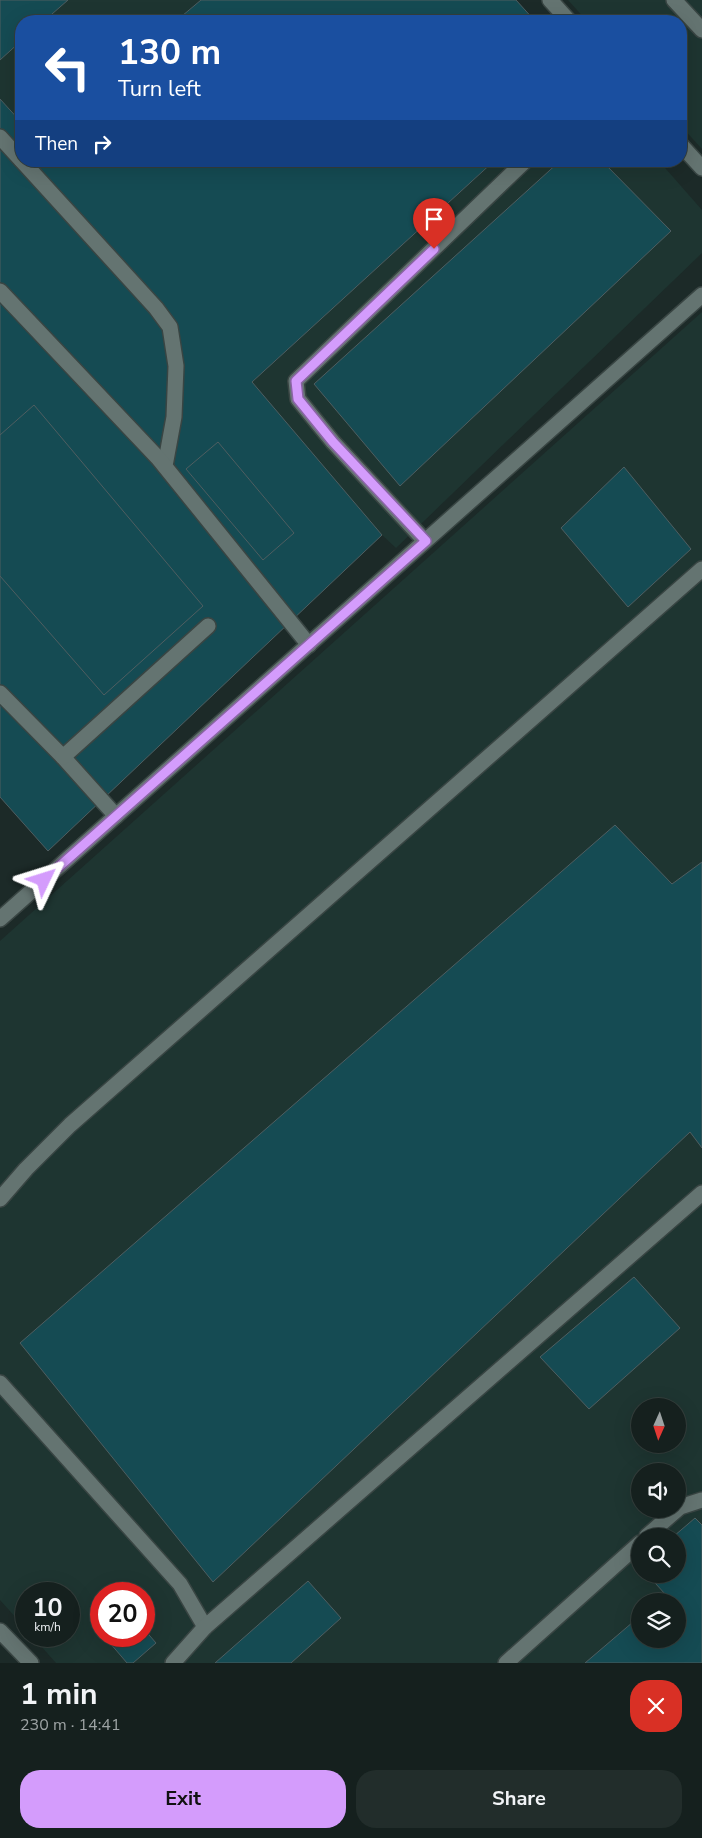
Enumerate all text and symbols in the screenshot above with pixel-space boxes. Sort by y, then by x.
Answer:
text: 130 m [118,29,221,76]
icon: left [35,35,100,100]
text: Turn left [118,74,201,104]
icon: right [88,130,116,158]
text: Then [35,131,78,157]
pin [413,198,455,249]
icon: arrive [420,205,448,233]
position arrow [17,853,69,905]
north arrow [631,1398,686,1452]
map controls [631,1398,686,1648]
button: sound [631,1463,686,1518]
button: search [631,1528,686,1583]
speed limit sign: 20 [90,1582,155,1647]
text: 10 [32,1591,63,1625]
button: layers [631,1593,686,1648]
text: km/h [34,1619,61,1635]
text: 1 min [20,1674,98,1715]
button: close [630,1680,682,1732]
text: 230 m · 14:41 [20,1714,121,1736]
button: Exit [20,1770,346,1828]
button: Share [356,1770,682,1828]

